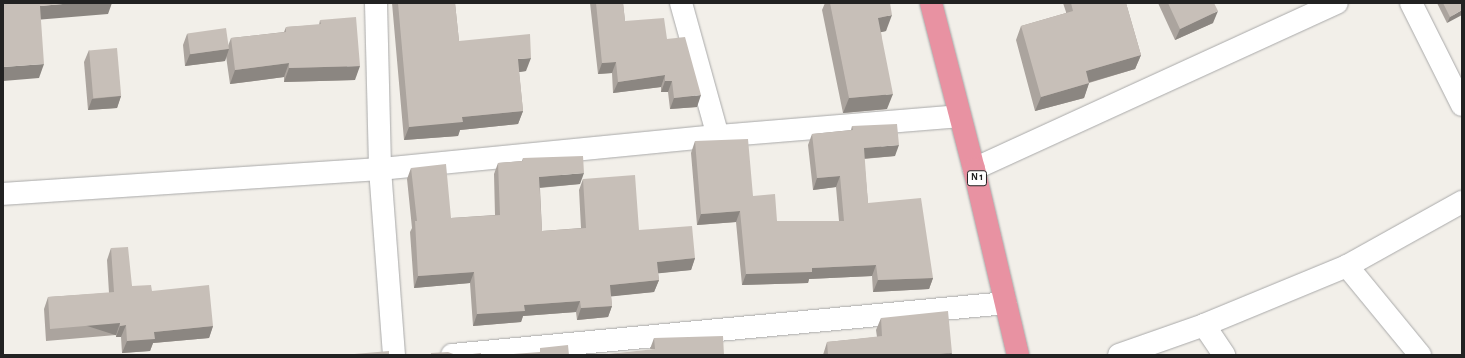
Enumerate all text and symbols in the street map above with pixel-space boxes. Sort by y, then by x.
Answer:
road number: N 1 [966,170,988,186]

